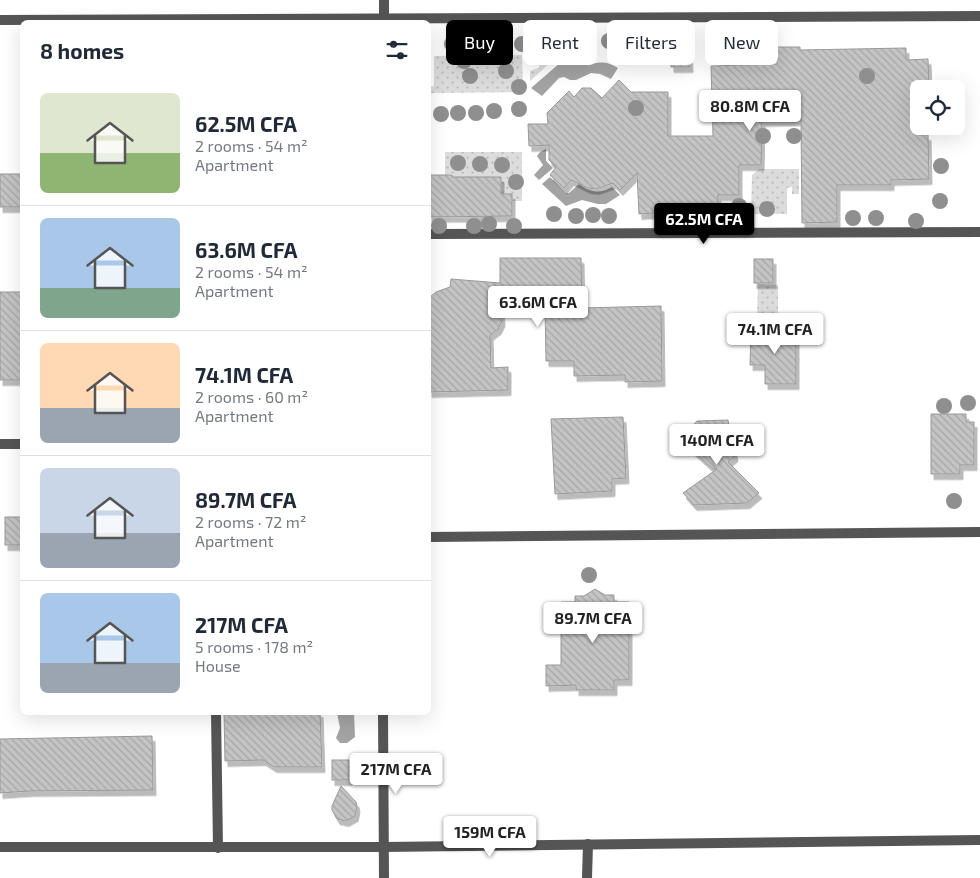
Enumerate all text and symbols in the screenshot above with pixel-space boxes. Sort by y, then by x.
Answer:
chip: Buy [446,20,513,65]
chip: Rent [523,20,597,65]
chip: Filters [607,20,695,65]
chip: New [705,20,778,65]
icon: filters [383,36,411,64]
text: 8 homes [40,38,124,63]
map controls [910,80,965,135]
button: locate [910,80,965,135]
pin: 80.8M CFA [693,90,807,132]
text: 80.8M CFA [710,96,790,115]
text: 62.5M CFA [195,111,297,136]
icon: home [80,113,140,173]
text: 2 rooms · 54 m² [195,136,308,155]
text: Apartment [195,155,274,174]
pin: 62.5M CFA [647,202,761,245]
text: 62.5M CFA [665,209,743,228]
text: 63.6M CFA [195,237,297,262]
icon: home [80,238,140,298]
text: 2 rooms · 54 m² [195,262,308,281]
text: Apartment [195,281,274,300]
pin: 63.6M CFA [481,286,595,328]
text: 63.6M CFA [499,292,577,311]
pin: 74.1M CFA [718,312,832,355]
text: 74.1M CFA [738,319,812,338]
text: 74.1M CFA [195,362,293,387]
icon: home [80,363,140,423]
text: 2 rooms · 60 m² [195,387,308,406]
text: Apartment [195,406,274,425]
pin: 140M CFA [665,424,769,466]
text: 140M CFA [680,430,754,449]
text: 89.7M CFA [195,487,297,512]
icon: home [80,488,140,548]
text: 2 rooms · 72 m² [195,512,306,531]
text: Apartment [195,531,274,550]
pin: 89.7M CFA [536,602,650,644]
text: 89.7M CFA [554,608,632,627]
text: 217M CFA [195,612,288,637]
icon: home [80,613,140,673]
text: 5 rooms · 178 m² [195,637,313,656]
text: House [195,656,241,675]
pin: 217M CFA [344,752,448,795]
text: 217M CFA [361,759,431,778]
pin: 159M CFA [438,816,542,858]
text: 159M CFA [454,822,526,841]

